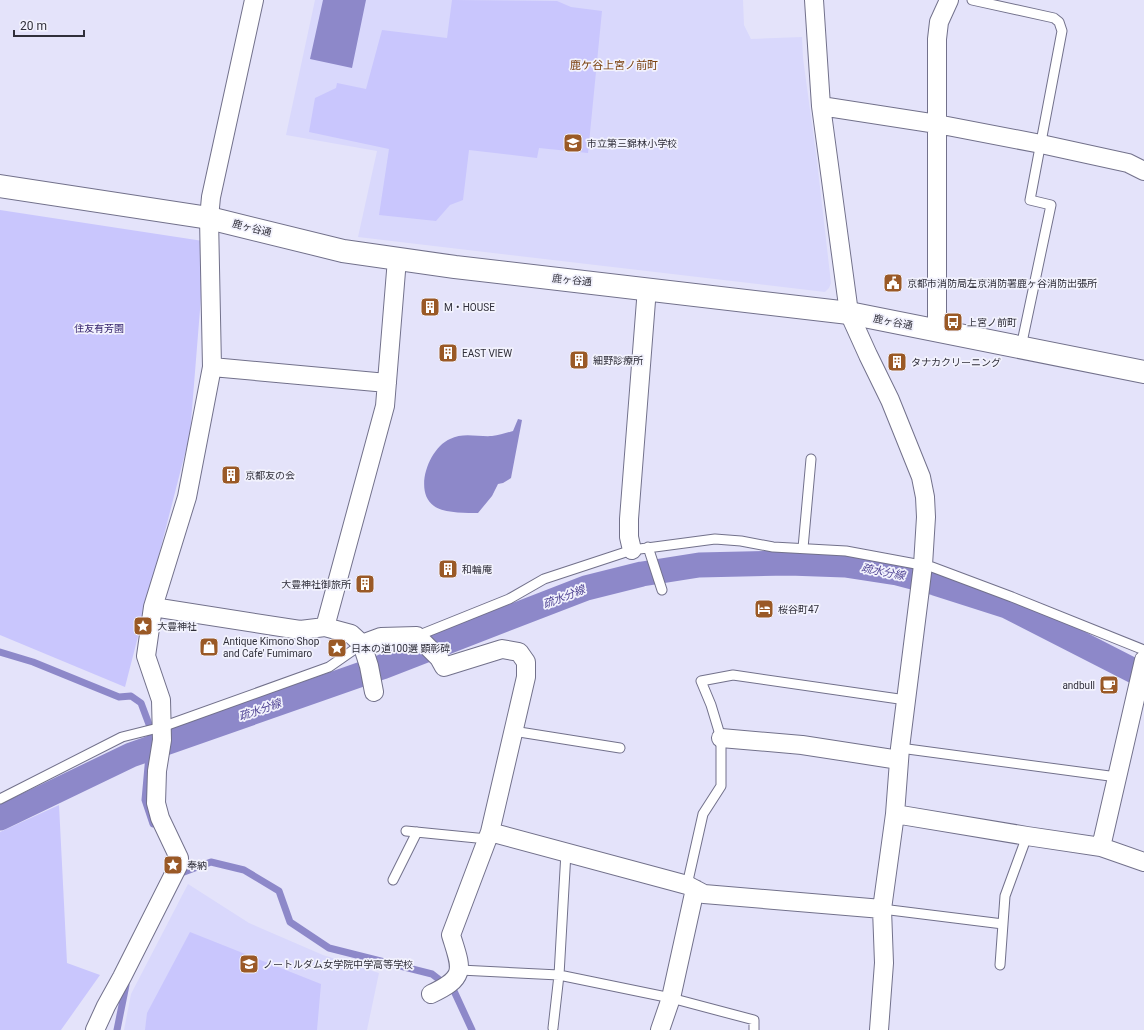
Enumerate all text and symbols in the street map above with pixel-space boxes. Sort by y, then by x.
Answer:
scale bar [14,12,84,38]
text: 20 m [20,19,47,33]
district label: 鹿ケ谷上宮ノ前町 [570,59,658,72]
school or university icon: 市立第三錦林小学校 [562,132,584,154]
place label: 市立第三錦林小学校 [587,138,677,149]
street label: 鹿ヶ谷通 [231,218,273,238]
street label: 鹿ヶ谷通 [552,272,592,288]
public building icon: 京都市消防局左京消防署鹿ヶ谷消防出張所 [882,272,904,294]
place label: 京都市消防局左京消防署鹿ヶ谷消防出張所 [907,278,1097,289]
building icon: M・HOUSE [419,296,441,318]
place label: M・HOUSE [444,302,495,313]
bus stop icon: 上宮ノ前町 [942,311,964,333]
street label: 鹿ヶ谷通 [872,313,914,331]
place label: 上宮ノ前町 [967,317,1017,328]
park label: 住友有芳園 [74,323,124,334]
building icon: EAST VIEW [437,342,459,364]
place label: EAST VIEW [462,348,512,359]
building icon: 細野診療所 [568,349,590,371]
building icon: タナカクリーニング [886,351,908,373]
place label: 細野診療所 [593,355,643,366]
place label: タナカクリーニング [911,357,1001,368]
building icon: 京都友の会 [220,464,242,486]
place label: 京都友の会 [245,470,295,481]
building icon: 和輪庵 [437,558,459,580]
water label: 疏水分線 [860,561,908,583]
place label: 和輪庵 [462,564,492,575]
building icon: 大豊神社御旅所 [354,573,376,595]
place label: 大豊神社御旅所 [281,579,351,590]
water label: 疏水分線 [541,582,589,611]
hotel icon: 桜谷町47 [753,598,775,620]
place label: 桜谷町47 [778,604,820,615]
place icon: 大豊神社 [132,615,154,637]
place label: 大豊神社 [157,621,197,632]
shop icon: Antique Kimono Shop and Cafe' Fumimaro [198,636,220,658]
place label: Antique Kimono Shop and Cafe' Fumimaro [223,636,320,659]
place icon: 日本の道100選 顕彰碑 [326,637,348,659]
place label: 日本の道100選 顕彰碑 [351,643,450,654]
cafe icon: andbull [1098,674,1120,696]
place label: andbull [1062,680,1095,691]
water label: 疏水分線 [237,696,285,723]
place icon: 奉納 [162,854,184,876]
place label: 奉納 [187,860,207,871]
school or university icon: ノートルダム女学院中学高等学校 [238,953,260,975]
place label: ノートルダム女学院中学高等学校 [263,959,413,970]

